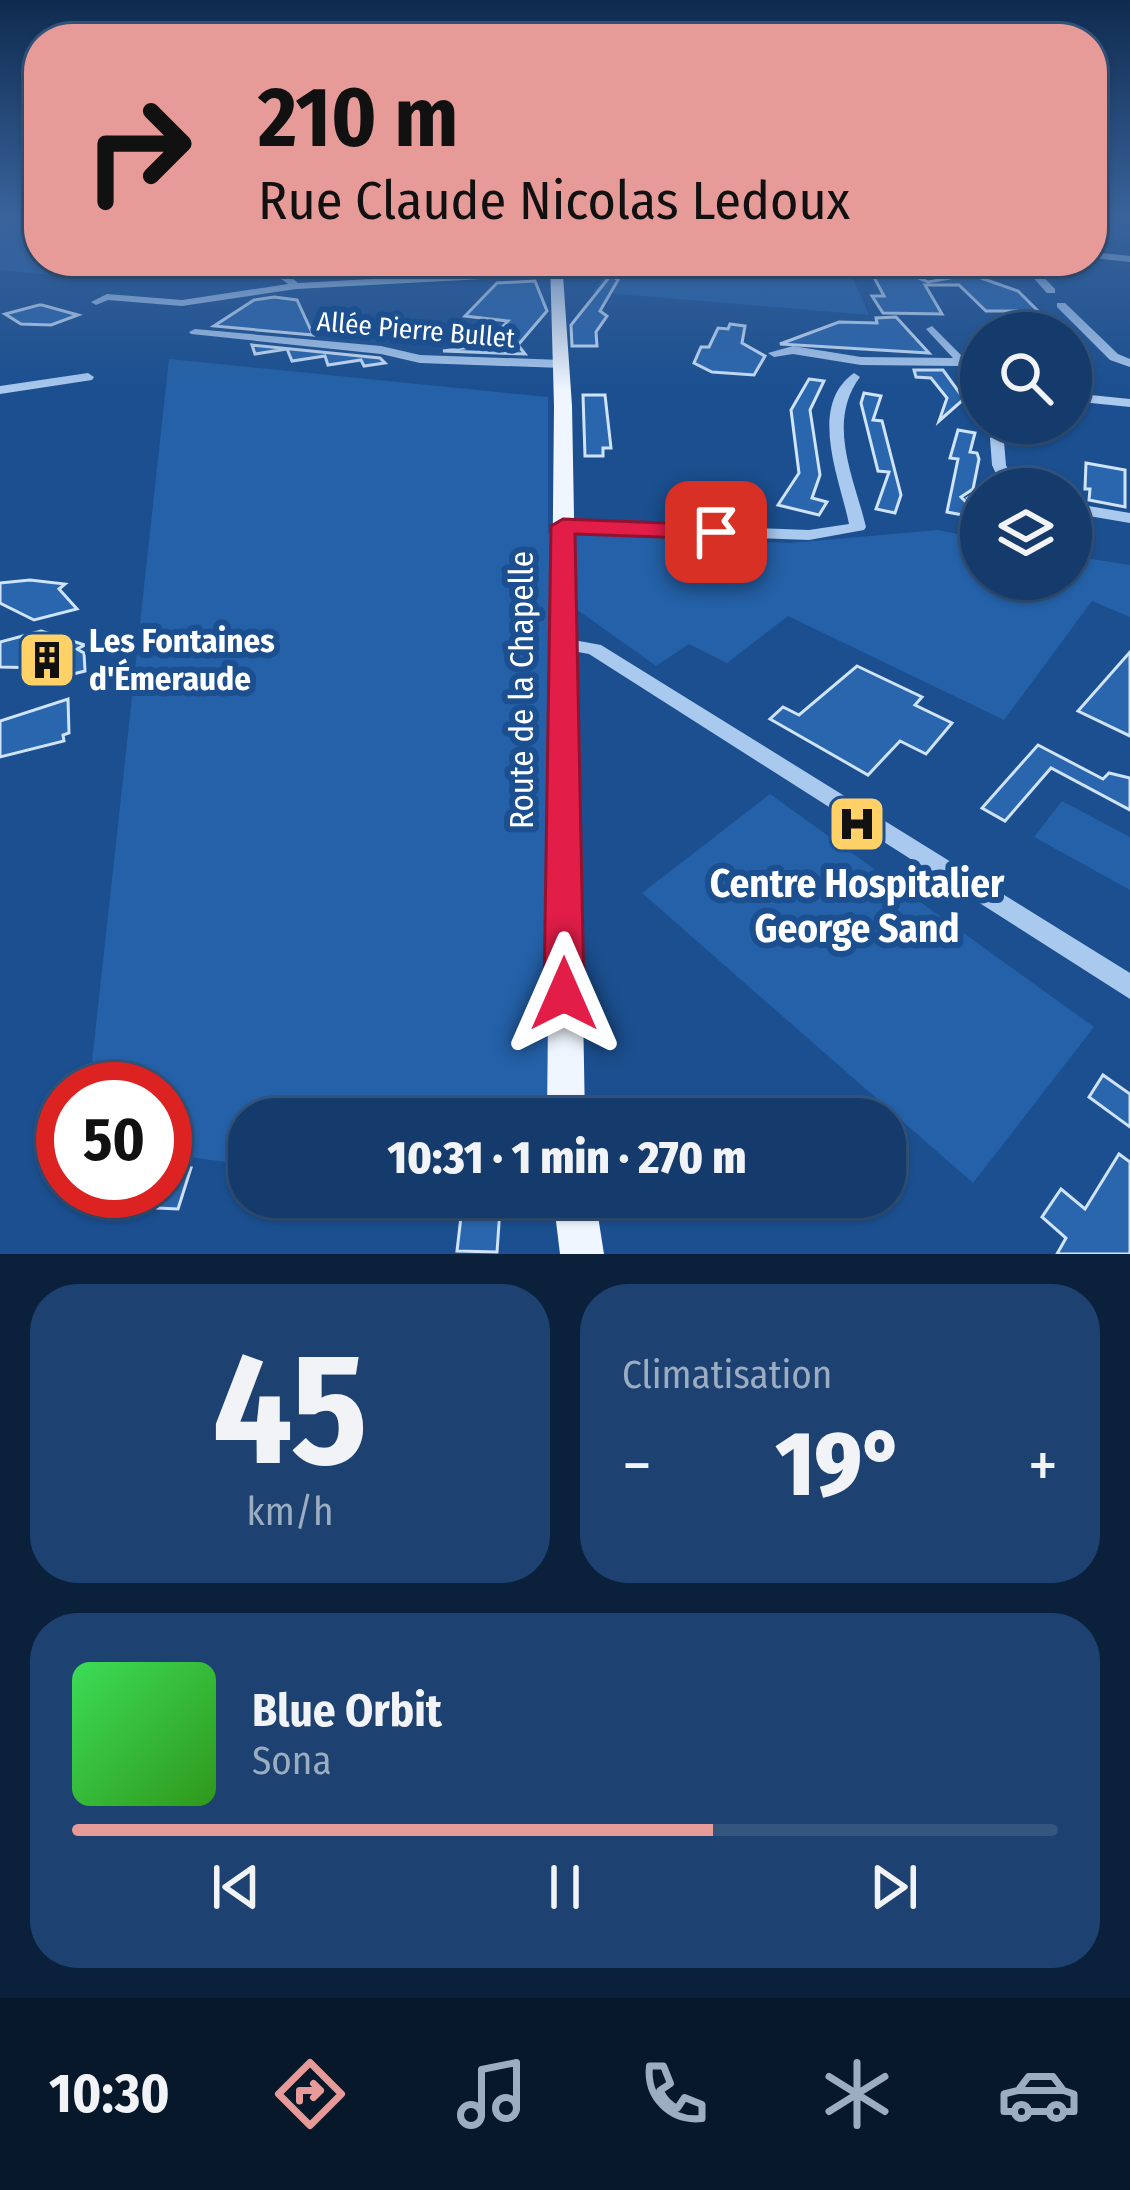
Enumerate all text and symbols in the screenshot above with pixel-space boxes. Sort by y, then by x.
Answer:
text: 210 m [258,67,458,168]
icon: right [60,72,216,228]
text: Rue Claude Nicolas Ledoux [258,169,850,233]
street label: Allée Pierre Bullet [316,305,516,355]
map controls [960,312,1092,600]
button: search [960,312,1092,444]
button: layers [960,468,1092,600]
pin [665,481,767,583]
icon: arrive [683,499,749,565]
street label: Route de la Chapelle [502,551,542,829]
place label: Les Fontaines d'Émeraude [89,621,275,699]
building icon: Les Fontaines d'Émeraude [16,629,78,691]
hospital icon: Centre Hospitalier George Sand [826,793,888,855]
place label: Centre Hospitalier George Sand [710,861,1005,952]
position arrow [501,931,627,1057]
speed limit sign: 50 [36,1062,192,1218]
text: 10:31 · 1 min · 270 m [388,1131,746,1185]
text: 45 [212,1317,368,1504]
text: Climatisation [622,1352,832,1398]
text: 19° [776,1411,904,1519]
text: − [622,1426,652,1505]
text: + [1028,1426,1058,1505]
text: km/h [247,1489,333,1535]
text: Blue Orbit [252,1684,442,1738]
text: Sona [252,1738,332,1784]
icon: previous [203,1854,269,1920]
icon: pause [532,1854,598,1920]
icon: next [861,1854,927,1920]
icon: directions [268,2052,352,2136]
icon: music [450,2052,534,2136]
icon: phone [632,2052,716,2136]
icon: climate [815,2052,899,2136]
icon: car [997,2052,1081,2136]
text: 10:30 [49,2062,170,2126]

